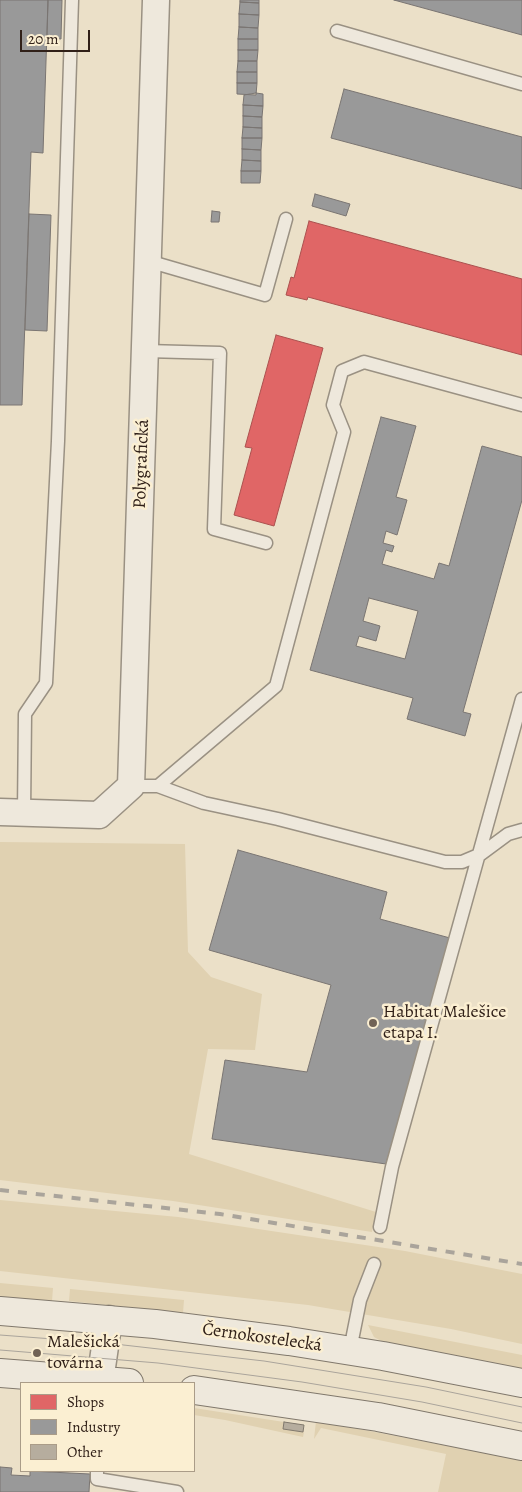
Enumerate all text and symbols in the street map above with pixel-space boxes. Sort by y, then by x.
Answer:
scale bar [22,20,92,52]
text: 20 m [28,29,59,49]
street label: Polygrafická [130,419,154,509]
place label: Habitat Malešice etapa I. [383,1002,506,1044]
marker: Habitat Malešice etapa I. [367,1017,379,1029]
street label: Černokostelecká [201,1319,323,1357]
place label: Malešická továrna [47,1332,120,1375]
marker: Malešická továrna [31,1347,43,1359]
legend [20,1382,195,1472]
text: Shops [67,1392,104,1412]
text: Industry [67,1417,120,1437]
text: Other [67,1442,103,1462]

